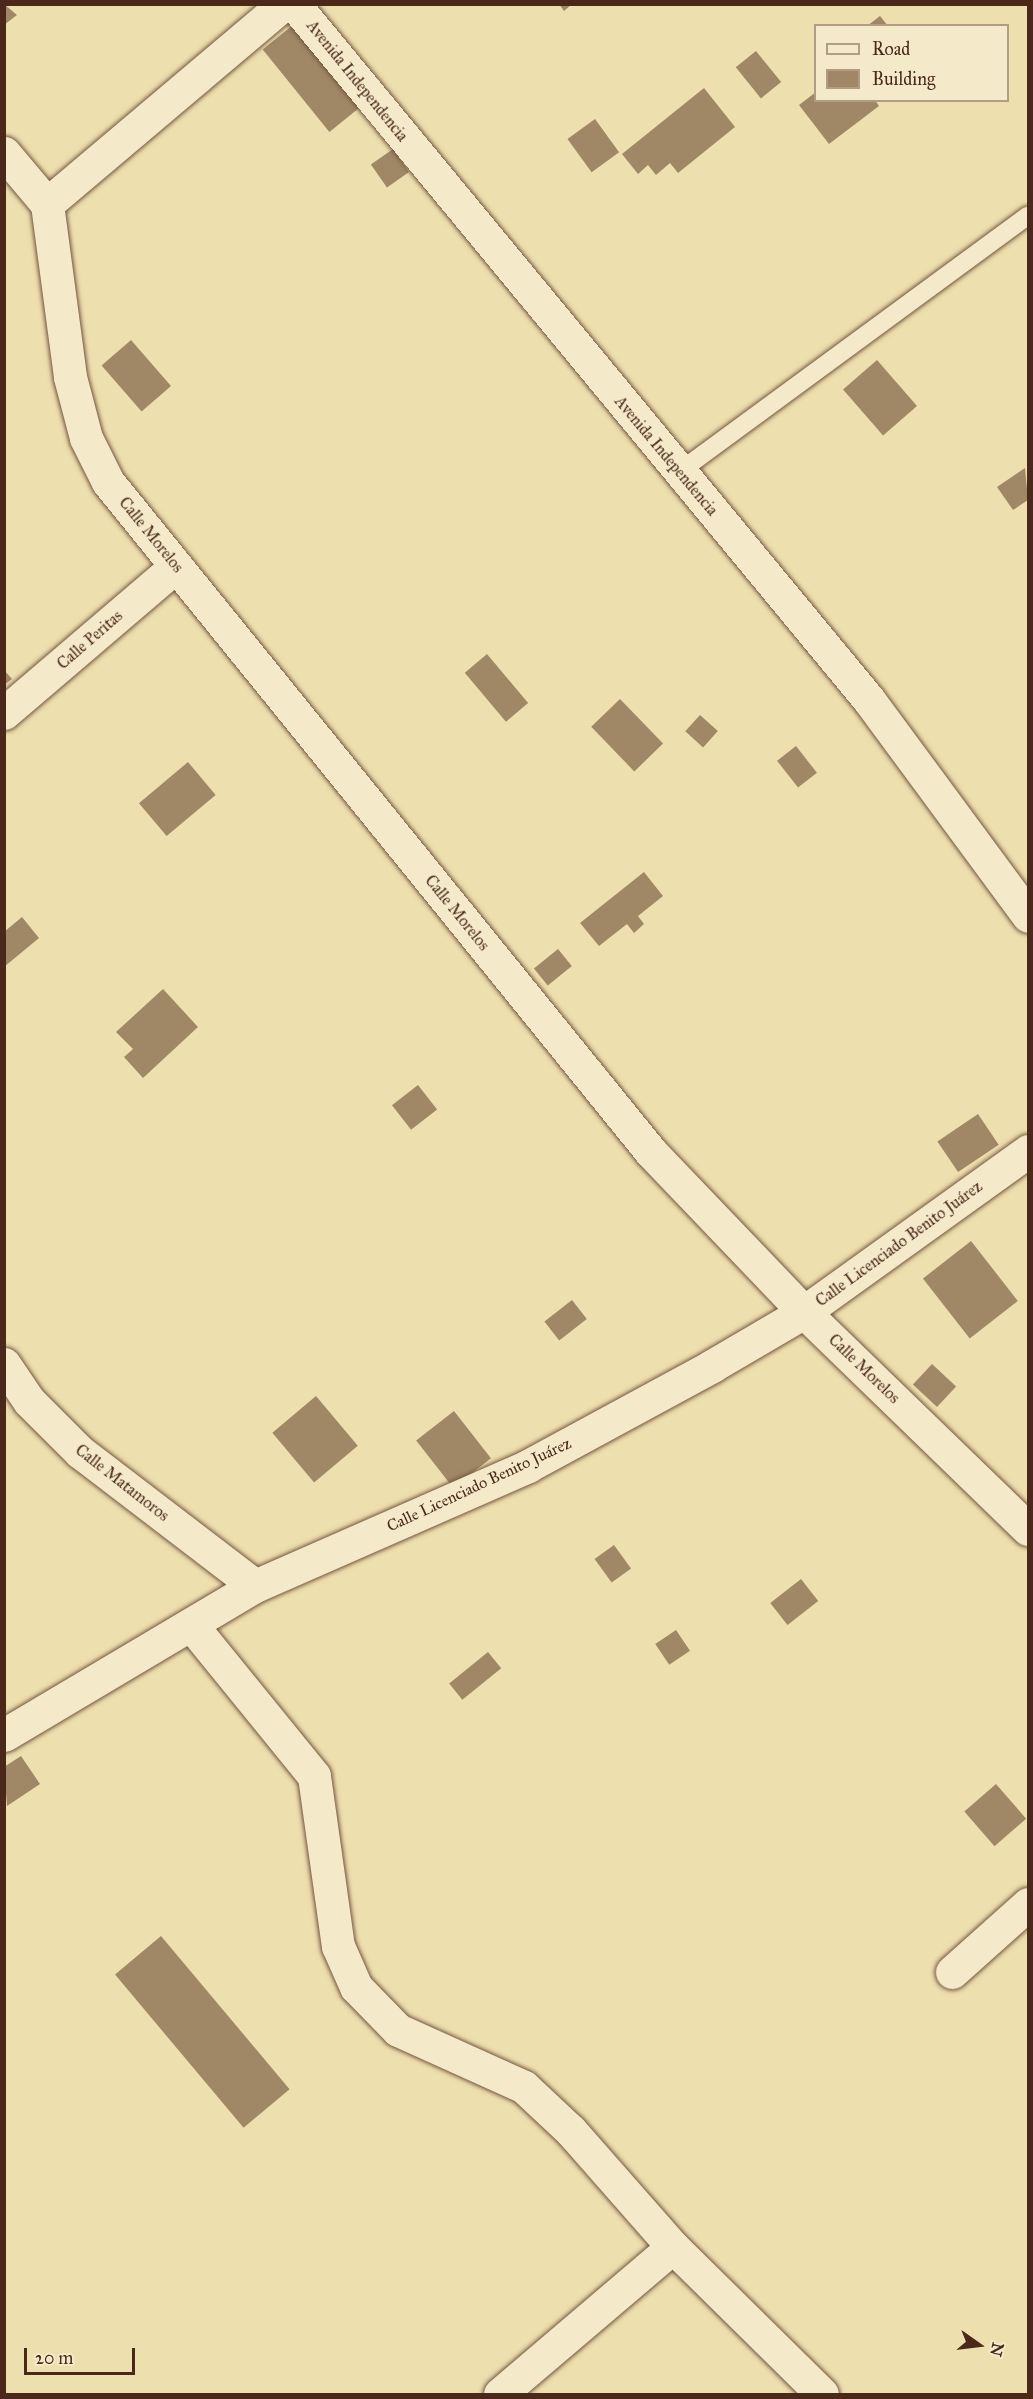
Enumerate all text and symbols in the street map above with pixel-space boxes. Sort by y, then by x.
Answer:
street label: Avenida Independencia [302,17,412,145]
legend [814,24,1009,102]
text: Road [872,38,910,60]
text: Building [872,68,935,90]
street label: Avenida Independencia [610,392,722,520]
street label: Calle Morelos [115,493,187,577]
street label: Calle Peritas [53,606,127,674]
street label: Calle Morelos [421,871,493,955]
street label: Calle Licenciado Benito Juárez [812,1177,986,1311]
street label: Calle Morelos [824,1330,904,1408]
street label: Calle Licenciado Benito Juárez [384,1434,574,1536]
street label: Calle Matamoros [71,1440,173,1526]
north arrow [949,2315,1009,2375]
scale bar [27,2336,138,2374]
text: N [986,2341,1008,2358]
text: 20 m [35,2347,73,2369]

